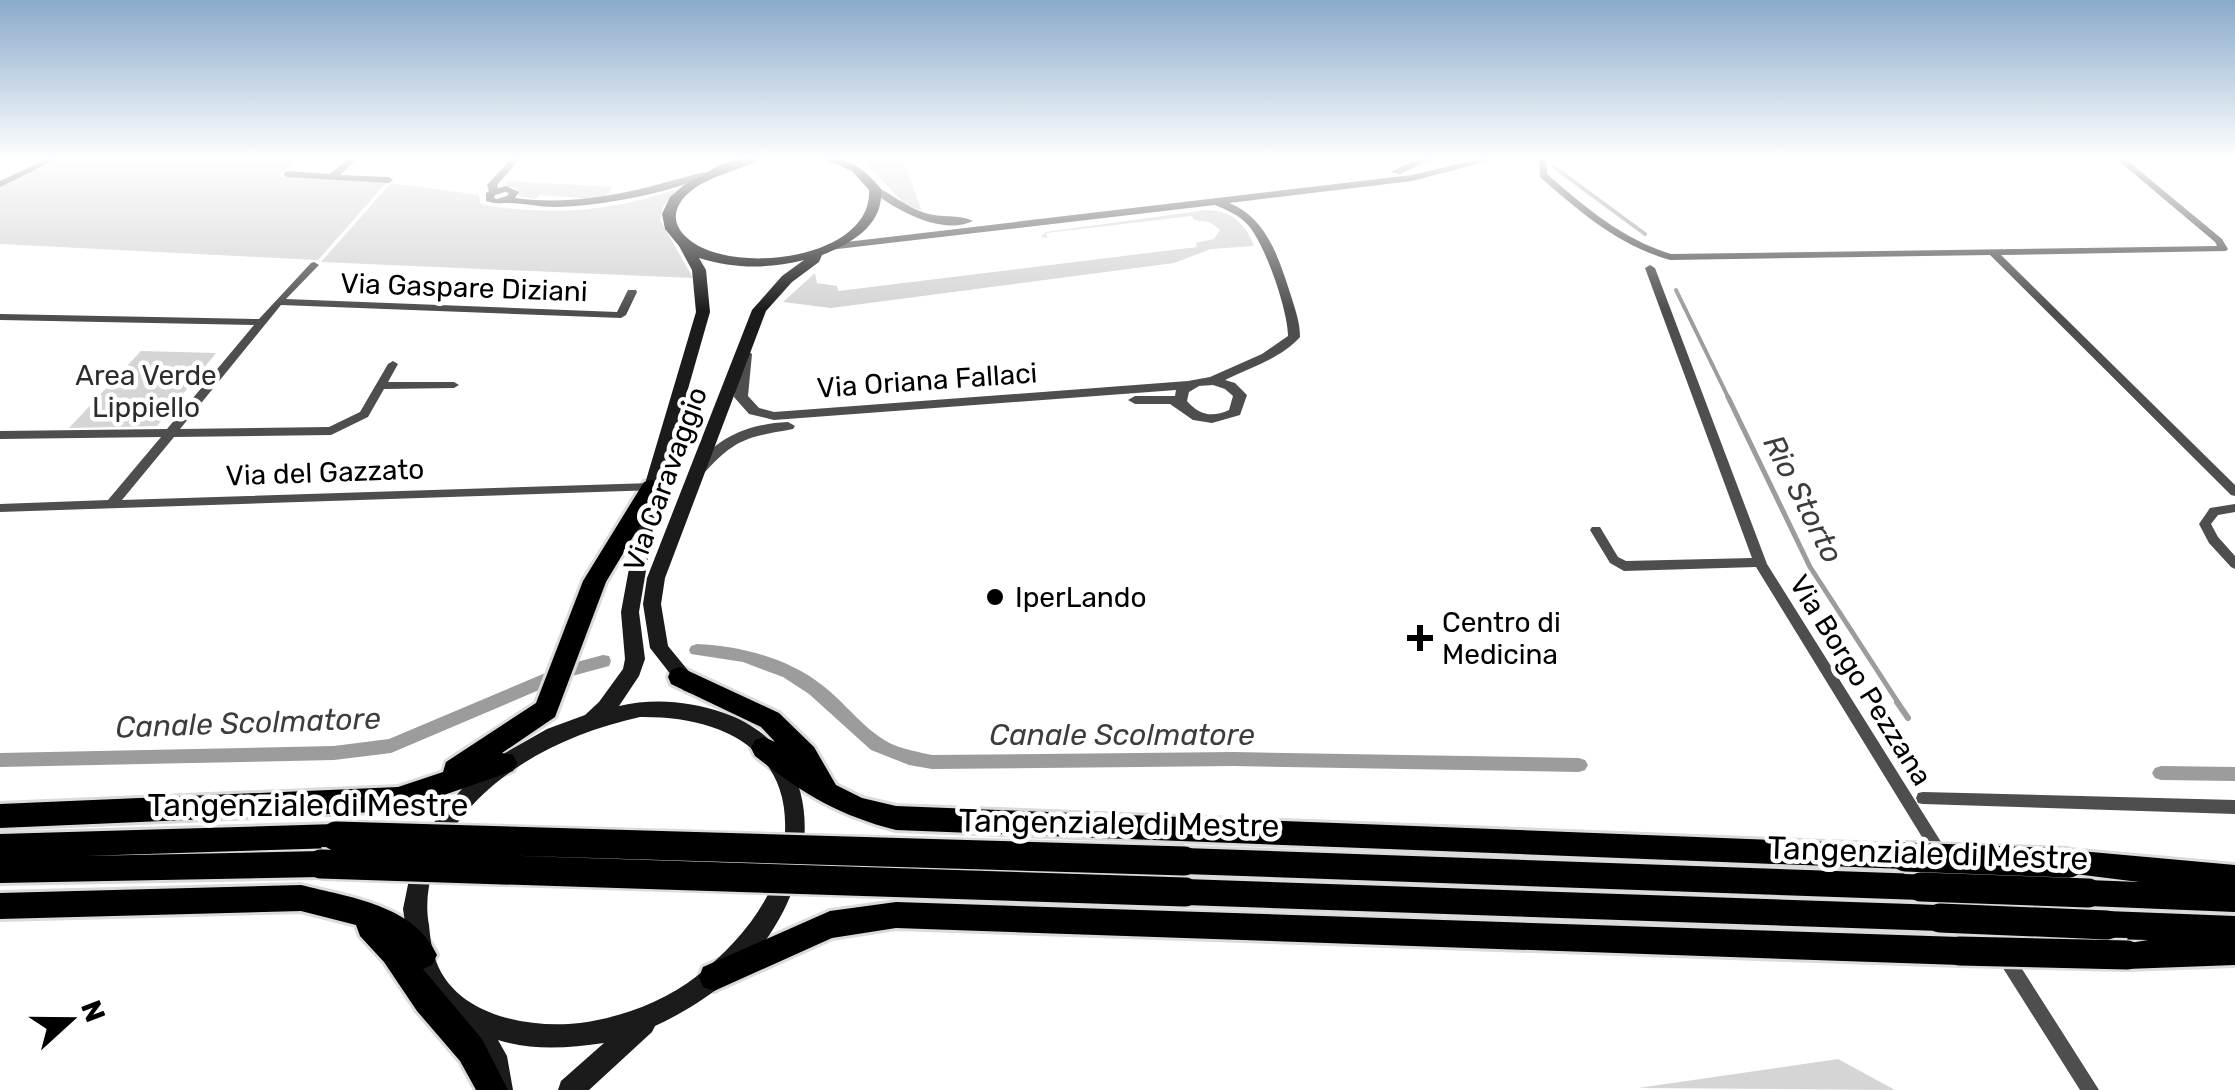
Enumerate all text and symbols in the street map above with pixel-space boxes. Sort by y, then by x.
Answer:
street label: Via Gaspare Diziani [340,267,588,308]
street label: Via Oriana Fallaci [816,356,1038,405]
park label: Area Verde Lippiello [75,359,217,424]
street label: Via Caravaggio [617,383,714,576]
water label: Rio Storto [1755,429,1851,569]
street label: Via del Gazzato [225,453,425,492]
street label: Via Borgo Pezzana [1782,569,1939,792]
place label: IperLando [1015,581,1147,614]
marker: IperLando [984,586,1006,608]
place label: Centro di Medicina [1442,606,1561,671]
marker: Centro di Medicina [1407,625,1433,651]
water label: Canale Scolmatore [115,700,382,746]
water label: Canale Scolmatore [989,717,1255,753]
street label: Tangenziale di Mestre [148,786,468,824]
street label: Tangenziale di Mestre [958,801,1280,845]
street label: Tangenziale di Mestre [1767,828,2089,878]
north arrow [20,970,120,1070]
text: N [74,996,112,1027]

